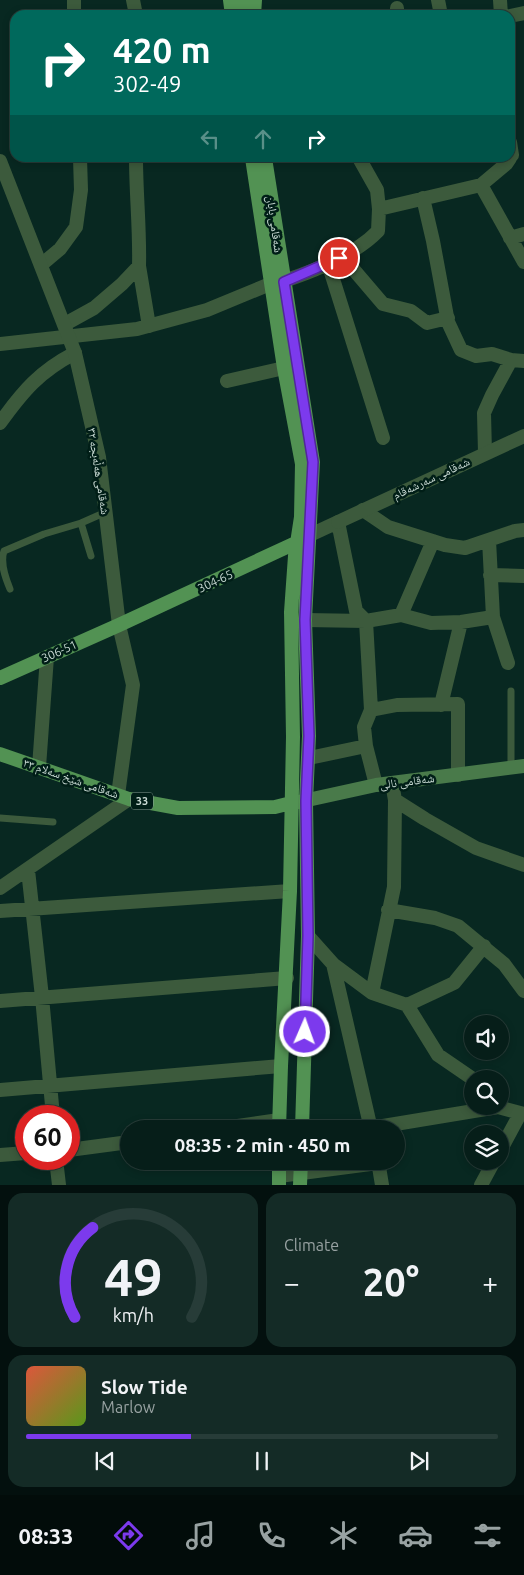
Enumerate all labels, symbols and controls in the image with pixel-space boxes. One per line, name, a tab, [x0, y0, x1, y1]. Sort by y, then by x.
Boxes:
icon: right	[30, 30, 95, 95]
text: 420 m	[113, 30, 211, 70]
text: 302-49	[113, 71, 181, 96]
icon: left	[196, 125, 224, 153]
icon: ahead	[249, 125, 277, 153]
icon: right	[302, 125, 330, 153]
street label: شەقامی بابان	[263, 195, 285, 254]
pin	[318, 237, 360, 279]
icon: arrive	[325, 244, 353, 272]
street label: شەقامی هەڵەبجە ٣٢	[84, 427, 113, 516]
street label: شەقامی سەرشەقام	[391, 455, 472, 503]
street label: 304-65	[195, 567, 235, 595]
street label: 306-51	[39, 637, 79, 665]
street label: شەقامی شێخ سەلام ٣٣	[21, 756, 120, 802]
street label: شەقامی نالی	[379, 771, 435, 792]
road number: 33	[131, 792, 153, 809]
position arrow	[278, 1005, 330, 1057]
map controls	[464, 1015, 509, 1170]
button: sound	[464, 1015, 509, 1060]
button: search	[464, 1070, 509, 1115]
speed limit sign: 60	[15, 1105, 80, 1170]
button: layers	[464, 1125, 509, 1170]
text: 08:35 · 2 min · 450 m	[175, 1134, 350, 1156]
text: Climate	[284, 1236, 339, 1254]
text: 49	[104, 1248, 162, 1306]
text: 20°	[363, 1261, 419, 1303]
text: −	[284, 1267, 300, 1298]
text: +	[482, 1267, 498, 1298]
text: km/h	[112, 1305, 154, 1325]
text: Slow Tide	[101, 1376, 188, 1398]
text: Marlow	[101, 1398, 155, 1416]
icon: previous	[91, 1447, 119, 1475]
icon: pause	[248, 1447, 276, 1475]
icon: next	[405, 1447, 433, 1475]
icon: directions	[111, 1518, 146, 1553]
icon: music	[183, 1518, 218, 1553]
icon: phone	[254, 1518, 289, 1553]
icon: climate	[326, 1518, 361, 1553]
icon: car	[398, 1518, 433, 1553]
icon: filters	[470, 1518, 505, 1553]
text: 08:33	[18, 1523, 74, 1548]

